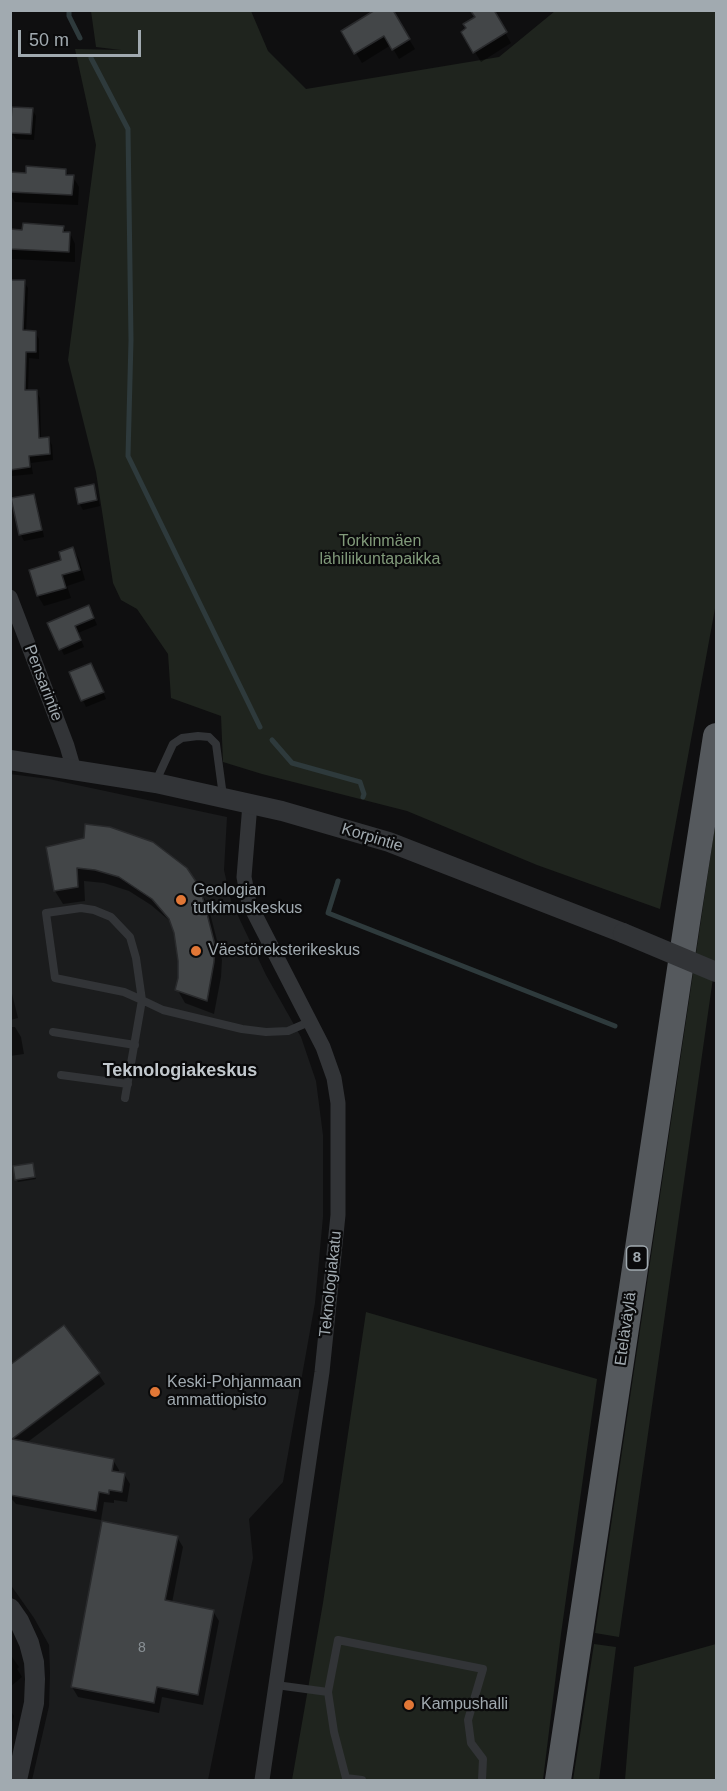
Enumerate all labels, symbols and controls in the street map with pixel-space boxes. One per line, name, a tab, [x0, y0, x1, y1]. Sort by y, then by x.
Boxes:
scale bar	[21, 18, 144, 56]
text: 50 m	[29, 30, 69, 50]
park label: Torkinmäen lähiliikuntapaikka	[320, 532, 440, 570]
street label: Pensarintie	[20, 642, 66, 724]
street label: Korpintie	[339, 820, 405, 856]
place label: Geologian tutkimuskeskus	[193, 881, 302, 919]
marker: Geologian tutkimuskeskus	[174, 893, 188, 907]
place label: Väestöreksterikeskus	[208, 941, 360, 961]
marker: Väestöreksterikeskus	[189, 944, 203, 958]
district label: Teknologiakeskus	[103, 1060, 257, 1082]
street label: Teknologiakatu	[316, 1230, 346, 1338]
road number: 8	[626, 1246, 648, 1270]
street label: Eteläväylä	[611, 1291, 641, 1367]
place label: Keski-Pohjanmaan ammattiopisto	[167, 1373, 301, 1411]
marker: Keski-Pohjanmaan ammattiopisto	[148, 1385, 162, 1399]
house number: 8	[138, 1640, 146, 1656]
place label: Kampushalli	[421, 1695, 508, 1715]
marker: Kampushalli	[402, 1698, 416, 1712]

